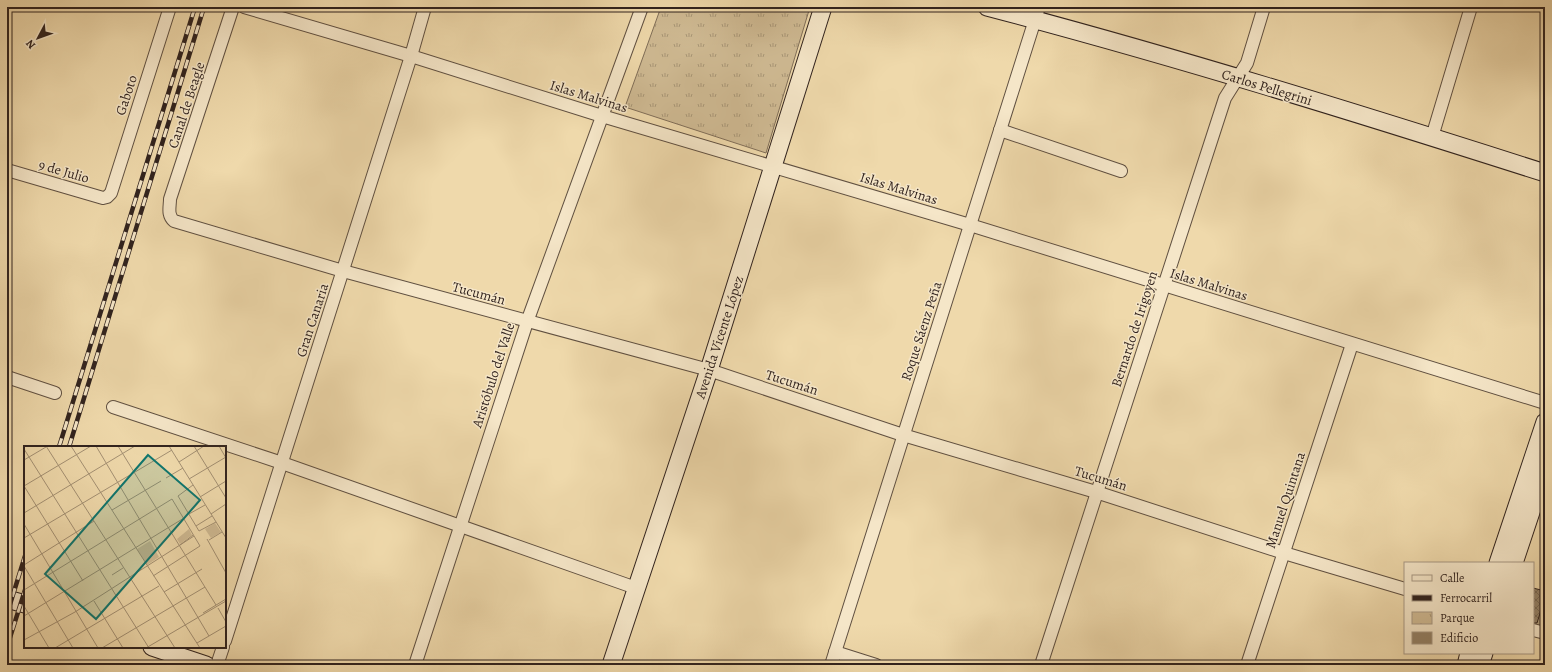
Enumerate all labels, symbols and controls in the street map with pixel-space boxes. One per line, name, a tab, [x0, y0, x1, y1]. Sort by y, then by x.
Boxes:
north arrow	[18, 18, 58, 58]
text: N	[23, 36, 39, 52]
street label: Canal de Beagle	[164, 59, 209, 151]
street label: Carlos Pellegrini	[1219, 65, 1314, 110]
street label: Gaboto	[111, 73, 142, 118]
street label: Islas Malvinas	[548, 76, 630, 117]
street label: 9 de Julio	[36, 155, 91, 188]
street label: Islas Malvinas	[858, 168, 940, 209]
street label: Islas Malvinas	[1168, 264, 1250, 305]
street label: Bernardo de Irigoyen	[1107, 268, 1162, 390]
street label: Avenida Vicente López	[690, 273, 748, 402]
street label: Tucumán	[450, 277, 508, 310]
street label: Roque Sáenz Peña	[896, 279, 947, 383]
street label: Gran Canaria	[292, 280, 333, 360]
street label: Aristóbulo del Valle	[467, 320, 519, 431]
street label: Tucumán	[763, 365, 821, 400]
inset map	[24, 446, 226, 648]
street label: Manuel Quintana	[1261, 449, 1310, 551]
street label: Tucumán	[1072, 461, 1130, 496]
legend	[1404, 562, 1534, 654]
text: Calle	[1440, 570, 1464, 586]
text: Ferrocarril	[1440, 590, 1492, 606]
text: Parque	[1440, 610, 1475, 626]
text: Edificio	[1440, 630, 1478, 646]

